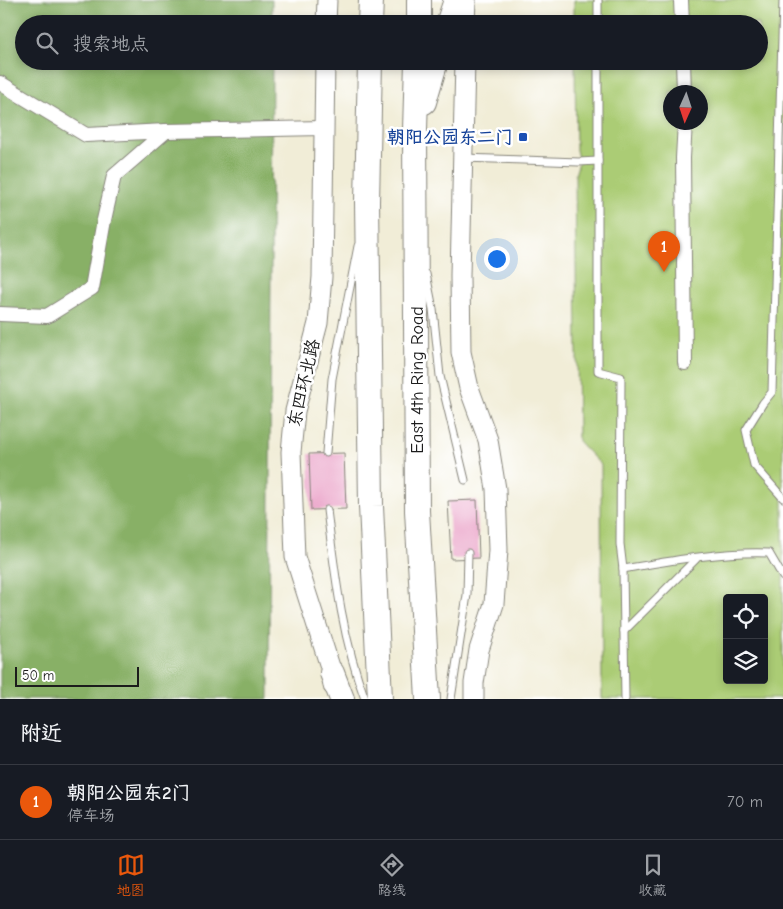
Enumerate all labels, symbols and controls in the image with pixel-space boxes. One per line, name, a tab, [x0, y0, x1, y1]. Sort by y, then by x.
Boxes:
search box	[15, 15, 768, 70]
icon: search	[33, 29, 61, 57]
text: 搜索地点	[73, 33, 149, 55]
north arrow	[663, 85, 708, 130]
place label: 朝阳公园东二门	[387, 127, 513, 148]
marker: 朝阳公园东二门	[517, 131, 529, 143]
pin: 1	[648, 231, 680, 272]
your location	[484, 246, 510, 272]
street label: East 4th Ring Road	[407, 306, 428, 454]
street label: 东四环北路	[284, 337, 324, 429]
map controls	[723, 594, 768, 684]
button: locate	[723, 594, 768, 639]
button: layers	[723, 639, 768, 684]
scale bar	[15, 664, 139, 687]
text: 50 m	[22, 667, 54, 684]
text: 附近	[20, 721, 62, 745]
text: 朝阳公园东2门	[67, 782, 190, 804]
text: 1	[33, 793, 39, 811]
text: 70 m	[727, 793, 763, 811]
text: 停车场	[67, 807, 115, 825]
tab: 地图	[117, 851, 145, 899]
tab: 路线	[378, 851, 406, 899]
tab: 收藏	[639, 851, 667, 899]

